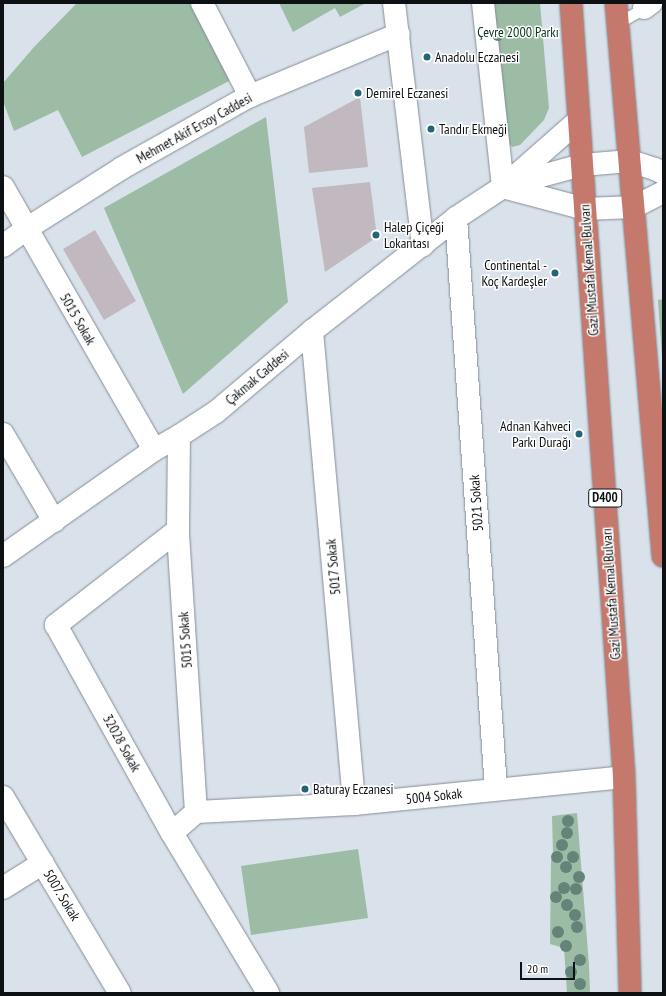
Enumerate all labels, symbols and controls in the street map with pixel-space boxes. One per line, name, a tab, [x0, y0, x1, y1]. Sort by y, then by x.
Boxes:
park label: Çevre 2000 Parkı	[477, 24, 559, 40]
place label: Anadolu Eczanesi	[435, 49, 519, 65]
marker: Anadolu Eczanesi	[422, 52, 432, 62]
place label: Demirel Eczanesi	[366, 85, 448, 101]
marker: Demirel Eczanesi	[353, 88, 363, 98]
street label: Mehmet Akif Ersoy Caddesi	[133, 89, 255, 167]
place label: Tandır Ekmeği	[439, 121, 507, 137]
marker: Tandır Ekmeği	[426, 124, 436, 134]
street label: Gazi Mustafa Kemal Bulvarı	[576, 204, 602, 336]
place label: Halep Çiçeği Lokantası	[384, 219, 444, 252]
marker: Halep Çiçeği Lokantası	[371, 230, 381, 240]
place label: Continental - Koç Kardeşler	[481, 257, 547, 290]
marker: Continental - Koç Kardeşler	[550, 268, 560, 278]
street label: 5015 Sokak	[57, 290, 99, 348]
street label: Çakmak Caddesi	[222, 346, 292, 408]
place label: Adnan Kahveci Parkı Durağı	[500, 418, 571, 450]
marker: Adnan Kahveci Parkı Durağı	[574, 429, 584, 439]
street label: 5021 Sokak	[466, 474, 486, 532]
road number: D400	[588, 487, 622, 509]
street label: Gazi Mustafa Kemal Bulvarı	[598, 528, 624, 660]
street label: 5017 Sokak	[322, 538, 344, 596]
street label: 5015 Sokak	[175, 611, 195, 669]
street label: 32028 Sokak	[99, 711, 145, 775]
place label: Baturay Eczanesi	[313, 781, 394, 797]
marker: Baturay Eczanesi	[300, 784, 310, 794]
street label: 5004 Sokak	[405, 785, 463, 807]
street label: 5007. Sokak	[40, 866, 84, 924]
scale bar	[522, 954, 577, 980]
text: 20 m	[527, 961, 548, 976]

